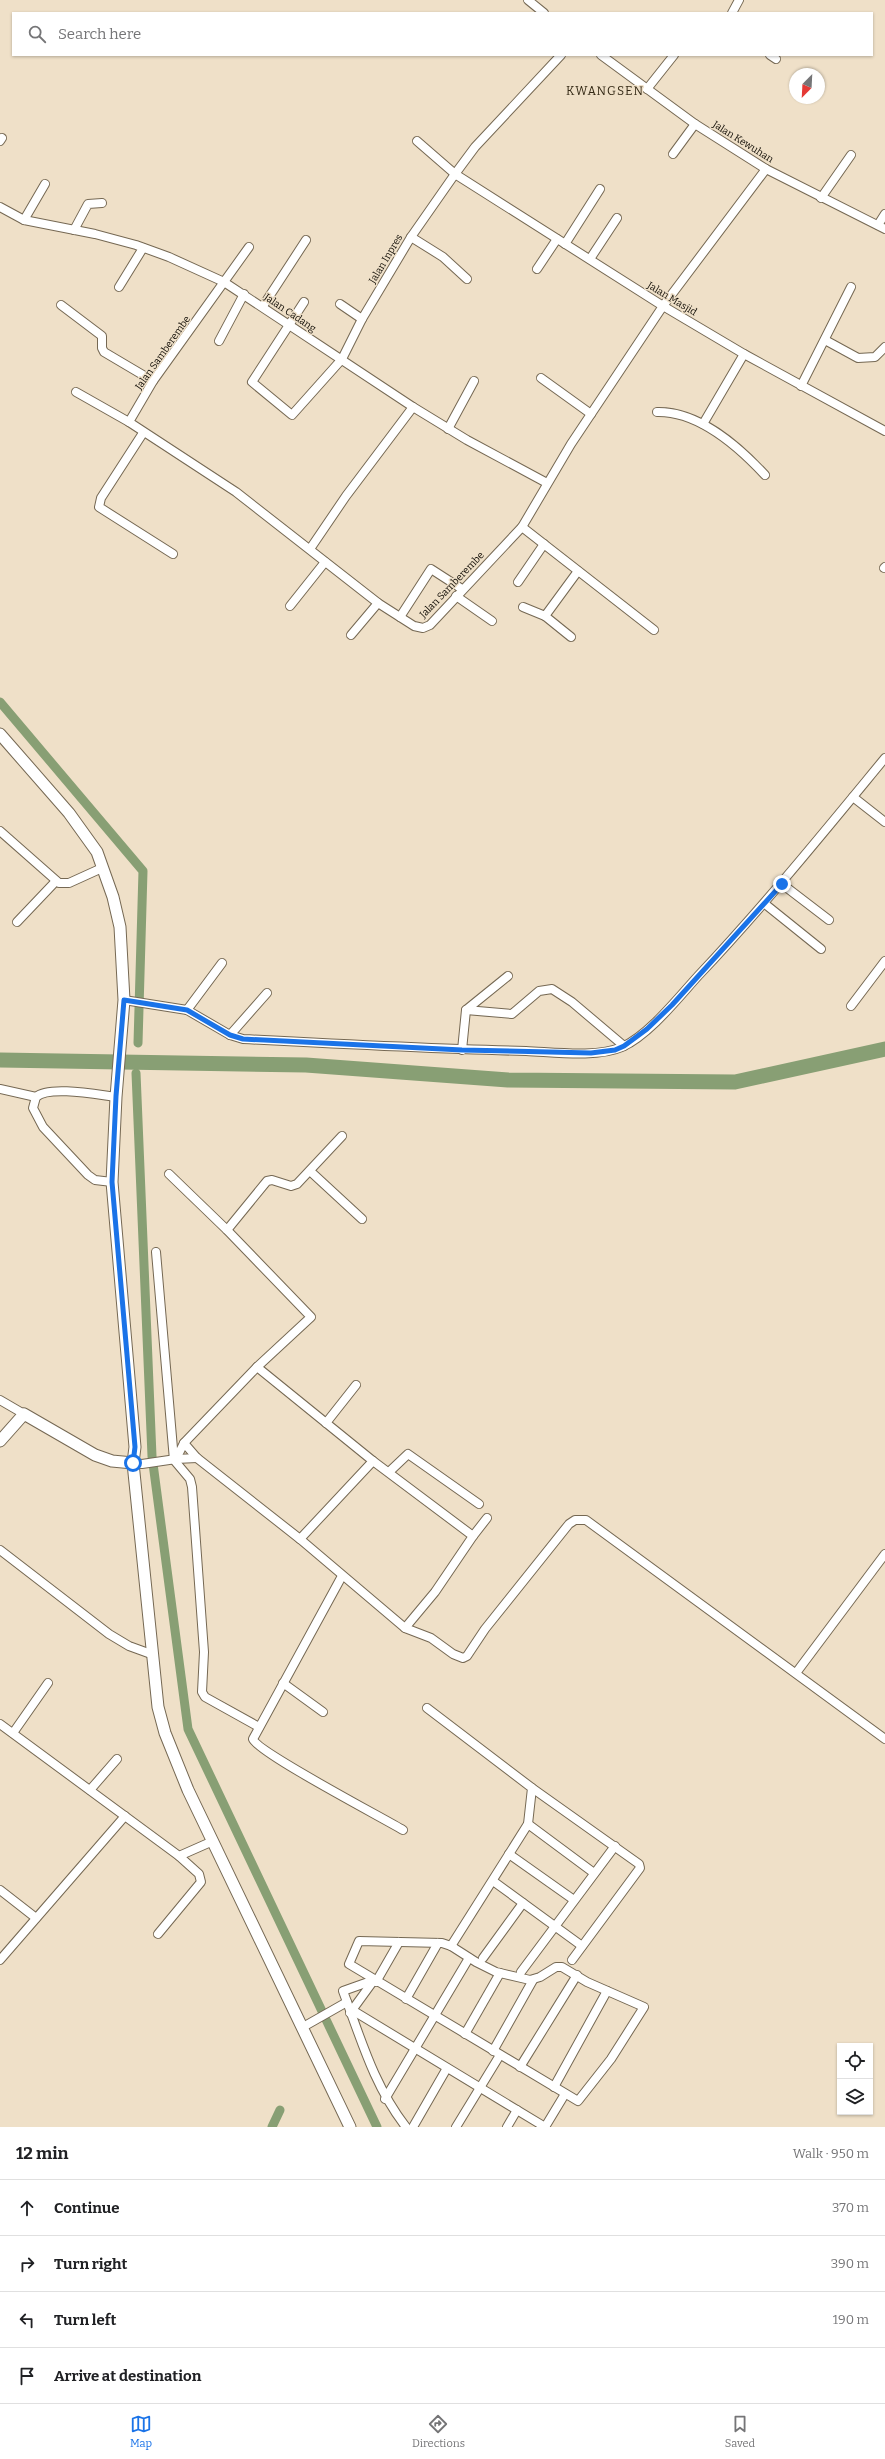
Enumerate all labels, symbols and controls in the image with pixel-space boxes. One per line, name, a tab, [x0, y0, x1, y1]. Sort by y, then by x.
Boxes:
search box	[12, 12, 873, 56]
icon: search	[26, 23, 48, 45]
text: Search here	[58, 25, 141, 43]
north arrow	[789, 68, 825, 104]
district label: KWANGSEN	[566, 84, 644, 98]
street label: Jalan Kewuhan	[710, 118, 776, 166]
street label: Jalan Inpres	[366, 232, 406, 287]
street label: Jalan Masjid	[644, 279, 699, 319]
street label: Jalan Cadang	[261, 291, 319, 335]
street label: Jalan Samberembe	[132, 314, 193, 393]
street label: Jalan Samberembe	[417, 549, 487, 621]
route end	[773, 875, 791, 893]
route start	[124, 1454, 142, 1472]
map controls	[837, 2043, 873, 2115]
button: locate	[837, 2043, 873, 2079]
button: layers	[837, 2079, 873, 2115]
text: 12 min	[16, 2143, 69, 2164]
text: Walk · 950 m	[793, 2146, 869, 2161]
icon: ahead	[16, 2197, 38, 2219]
text: Continue	[54, 2199, 120, 2217]
text: 370 m	[832, 2200, 869, 2215]
icon: right	[16, 2253, 38, 2275]
text: Turn right	[54, 2255, 127, 2273]
text: 390 m	[831, 2256, 869, 2271]
icon: left	[16, 2309, 38, 2331]
text: Turn left	[54, 2311, 116, 2329]
text: 190 m	[833, 2312, 869, 2327]
icon: arrive	[16, 2365, 38, 2387]
text: Arrive at destination	[54, 2367, 201, 2385]
tab: Map	[130, 2413, 152, 2450]
tab: Directions	[412, 2413, 465, 2450]
tab: Saved	[725, 2413, 755, 2450]

